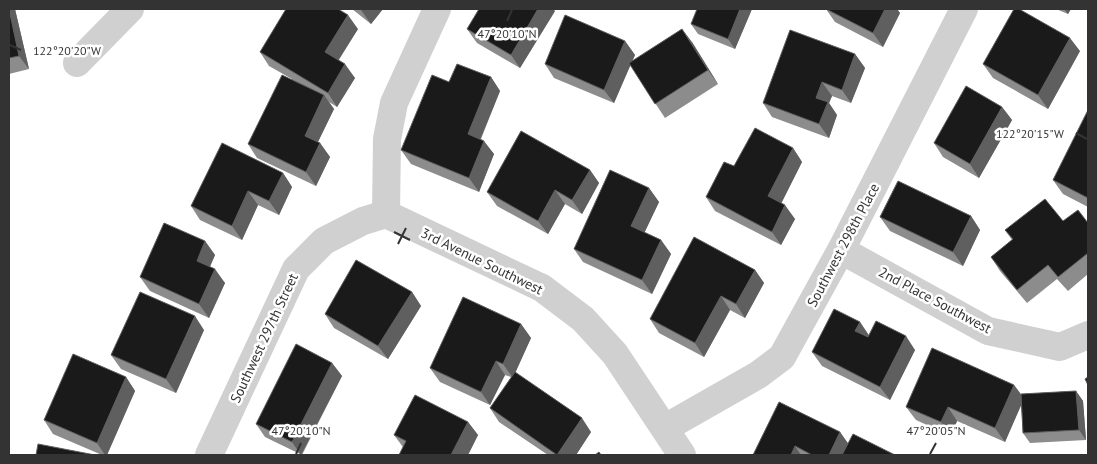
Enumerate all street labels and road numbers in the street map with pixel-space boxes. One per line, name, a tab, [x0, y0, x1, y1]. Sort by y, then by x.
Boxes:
street label: Southwest 298th Place	[803, 180, 883, 310]
street label: 3rd Avenue Southwest	[418, 224, 546, 298]
street label: 2nd Place Southwest	[876, 263, 995, 337]
street label: Southwest 297th Street	[226, 270, 302, 406]

